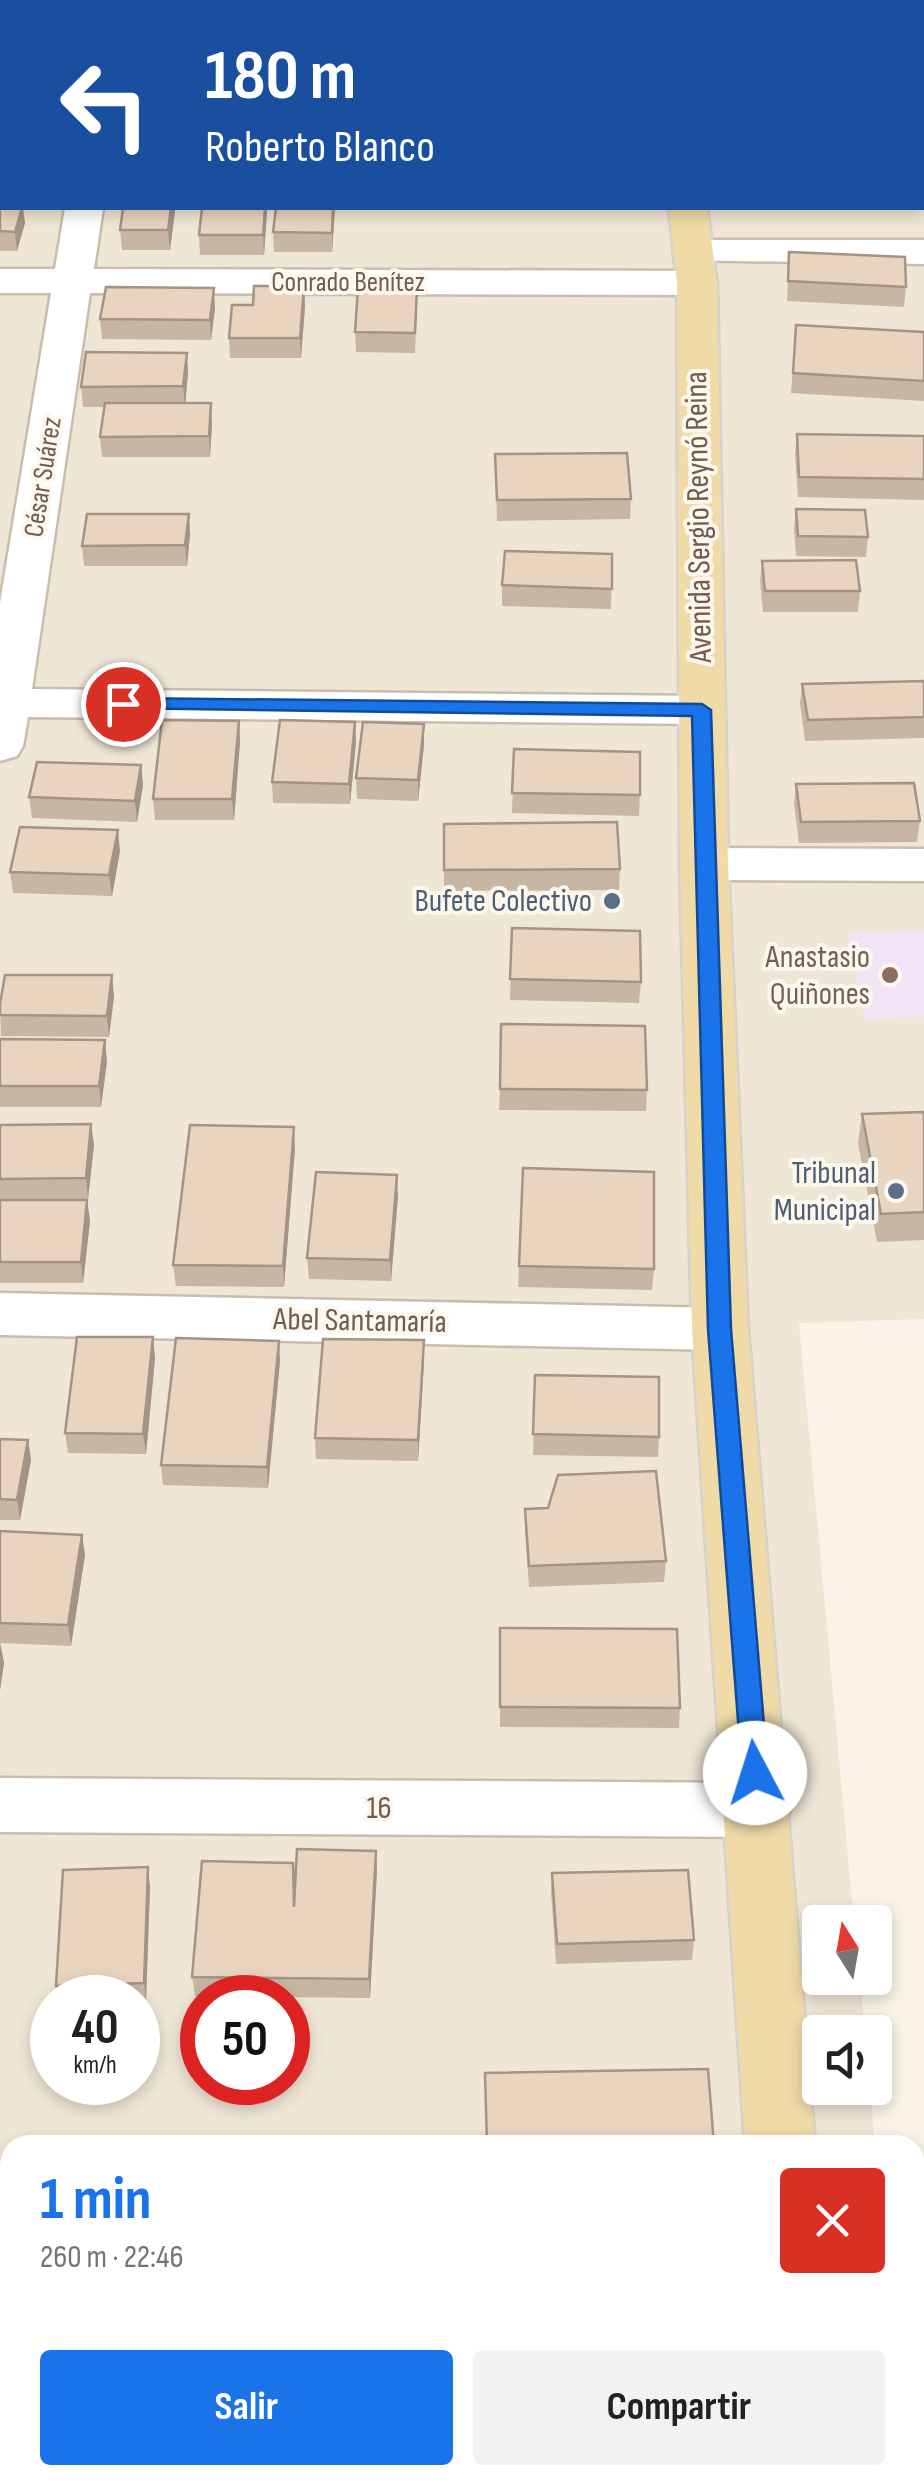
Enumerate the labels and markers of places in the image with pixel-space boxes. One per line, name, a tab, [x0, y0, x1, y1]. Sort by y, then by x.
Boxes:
pin	[81, 662, 166, 747]
place label: Bufete Colectivo	[415, 882, 592, 921]
marker: Bufete Colectivo	[601, 890, 623, 912]
place label: Anastasio Quiñones	[765, 938, 870, 1014]
marker: Anastasio Quiñones	[879, 964, 901, 986]
place label: Tribunal Municipal	[774, 1154, 876, 1230]
marker: Tribunal Municipal	[885, 1180, 907, 1202]

